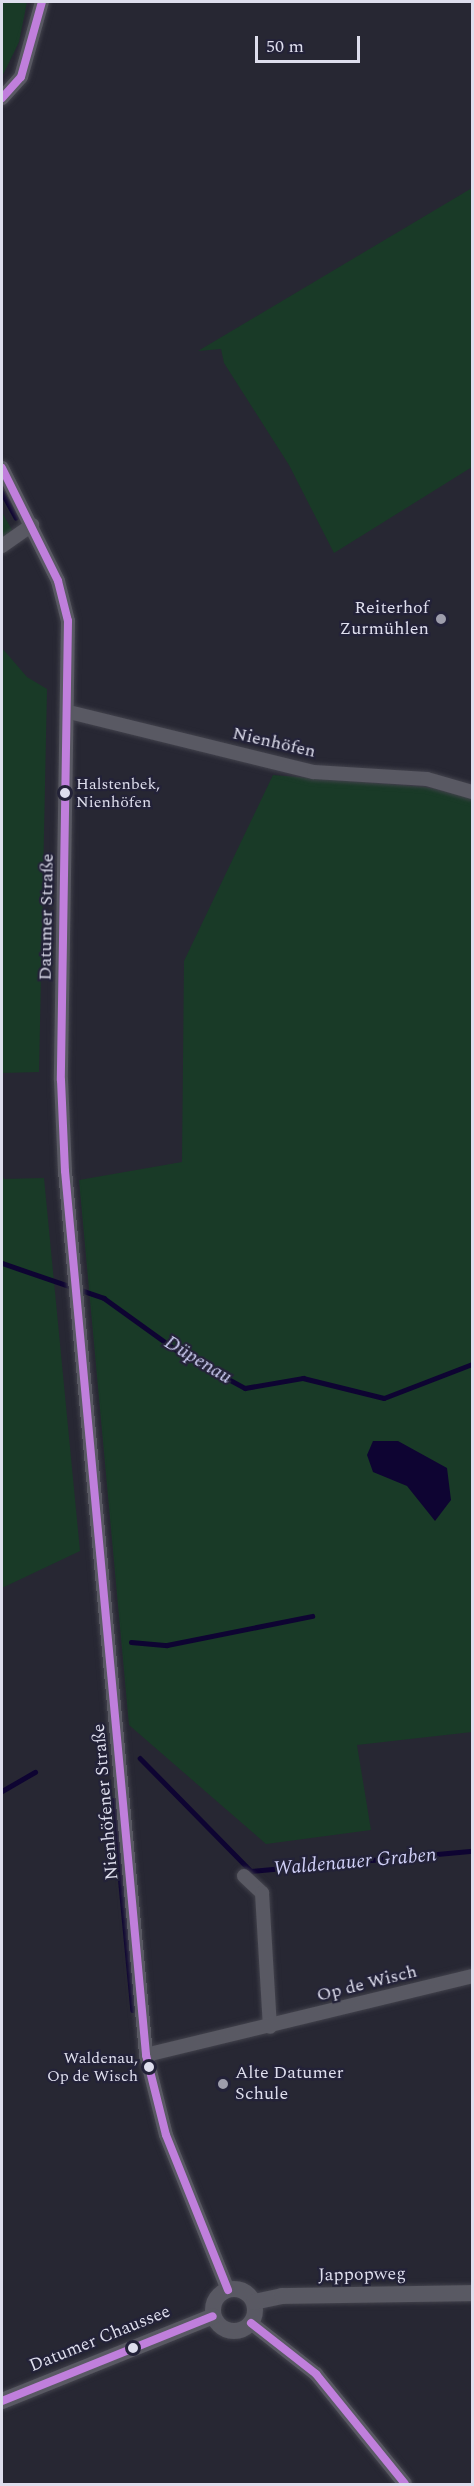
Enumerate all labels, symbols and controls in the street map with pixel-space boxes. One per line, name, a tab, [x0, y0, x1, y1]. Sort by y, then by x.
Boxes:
scale bar	[258, 24, 363, 62]
text: 50 m	[266, 33, 304, 60]
place label: Reiterhof Zurmühlen	[340, 598, 429, 640]
marker: Reiterhof Zurmühlen	[434, 612, 448, 626]
street label: Nienhöfen	[230, 723, 318, 763]
place label: Halstenbek, Nienhöfen	[76, 774, 160, 812]
marker: Halstenbek, Nienhöfen	[59, 787, 71, 799]
street label: Datumer Straße	[35, 853, 59, 981]
water label: Düpenau	[160, 1330, 236, 1390]
street label: Nienhöfener Straße	[88, 1723, 124, 1881]
water label: Waldenauer Graben	[272, 1843, 438, 1881]
street label: Op de Wisch	[315, 1961, 419, 2007]
place label: Waldenau, Op de Wisch	[47, 2048, 138, 2086]
marker: Waldenau, Op de Wisch	[143, 2061, 155, 2073]
place label: Alte Datumer Schule	[235, 2063, 344, 2106]
marker: Alte Datumer Schule	[216, 2077, 230, 2091]
street label: Jappopweg	[318, 2263, 406, 2287]
street label: Datumer Chaussee	[26, 2301, 174, 2377]
unlabelled marker	[127, 2342, 139, 2354]

